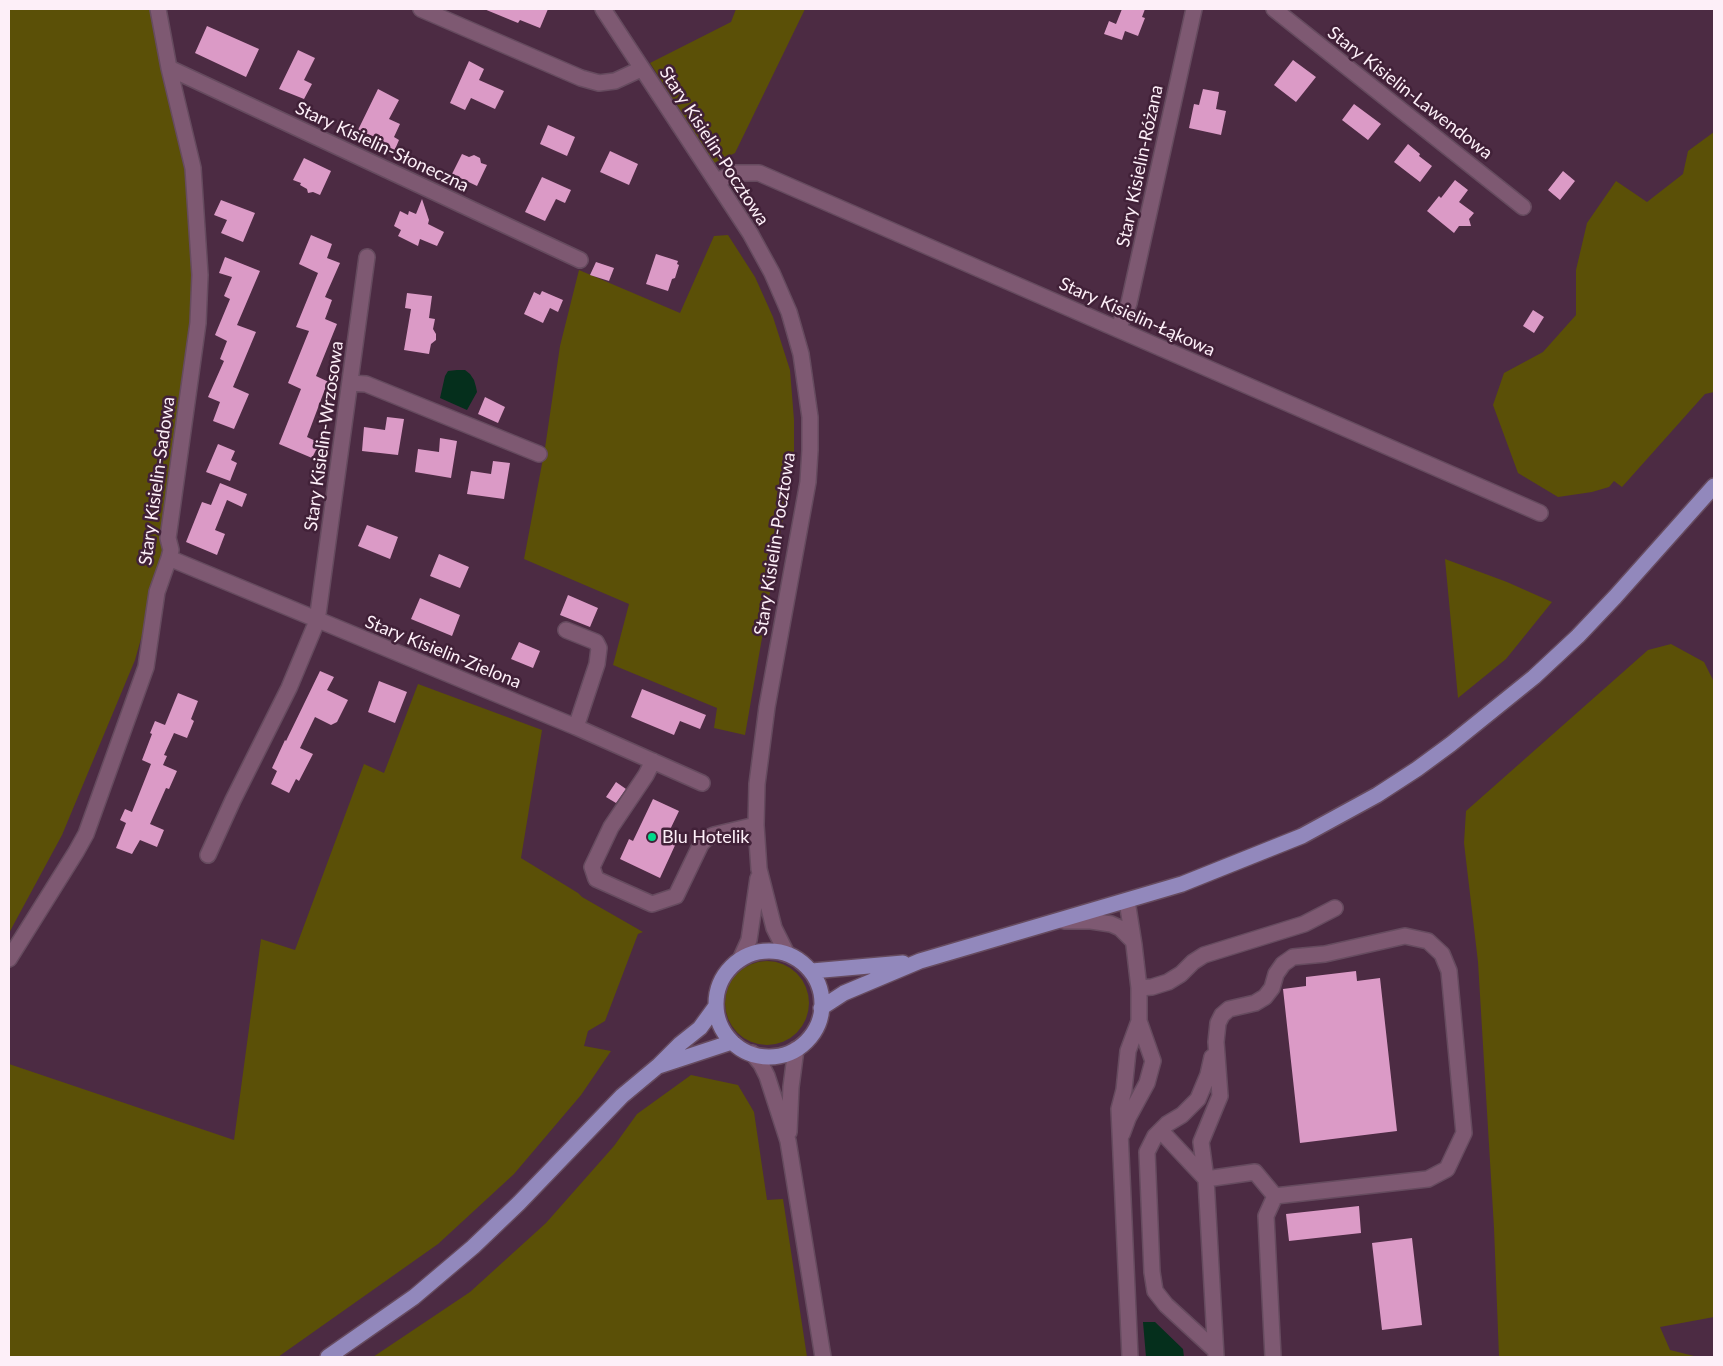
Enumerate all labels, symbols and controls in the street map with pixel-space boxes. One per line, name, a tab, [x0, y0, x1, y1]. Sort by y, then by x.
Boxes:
street label: Stary Kisielin-Lawendowa	[1323, 22, 1497, 164]
street label: Stary Kisielin-Pocztowa	[655, 63, 773, 229]
street label: Stary Kisielin-Różana	[1112, 83, 1168, 249]
street label: Stary Kisielin-Słoneczna	[292, 97, 472, 197]
street label: Stary Kisielin-Łąkowa	[1056, 273, 1218, 361]
street label: Stary Kisielin-Wrzosowa	[300, 340, 348, 532]
street label: Stary Kisielin-Sadowa	[134, 395, 180, 567]
street label: Stary Kisielin-Pocztowa	[750, 451, 800, 637]
street label: Stary Kisielin-Zielona	[362, 611, 524, 693]
place label: Blu Hotelik	[662, 826, 749, 848]
marker: Blu Hotelik	[646, 831, 658, 843]

